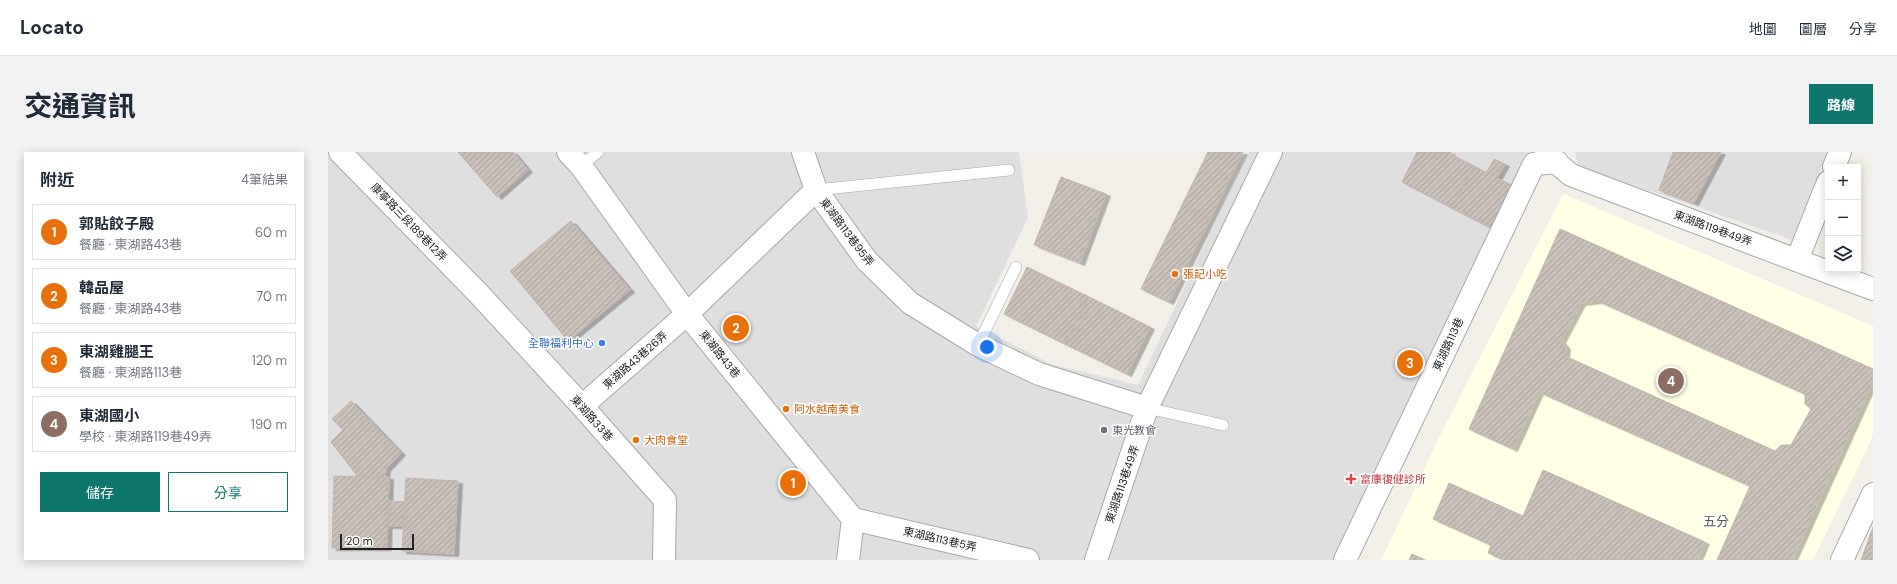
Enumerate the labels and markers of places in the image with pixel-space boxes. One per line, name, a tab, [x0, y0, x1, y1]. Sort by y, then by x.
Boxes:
place label: 張記小吃	[1183, 267, 1227, 281]
marker: 張記小吃	[1170, 269, 1180, 279]
pin: 2	[723, 313, 749, 343]
place label: 全聯福利中心	[528, 336, 594, 350]
marker: 全聯福利中心	[597, 338, 607, 348]
pin: 3	[1397, 348, 1423, 378]
pin: 4	[1658, 366, 1684, 396]
place label: 阿水越南美食	[794, 402, 860, 416]
marker: 阿水越南美食	[781, 404, 791, 414]
place label: 東光教會	[1112, 423, 1156, 437]
marker: 東光教會	[1099, 425, 1109, 435]
place label: 大肉食堂	[644, 433, 688, 447]
marker: 大肉食堂	[631, 435, 641, 445]
pin: 1	[780, 468, 806, 498]
place label: 富康復健診所	[1360, 472, 1426, 486]
marker: 富康復健診所	[1345, 473, 1357, 485]

